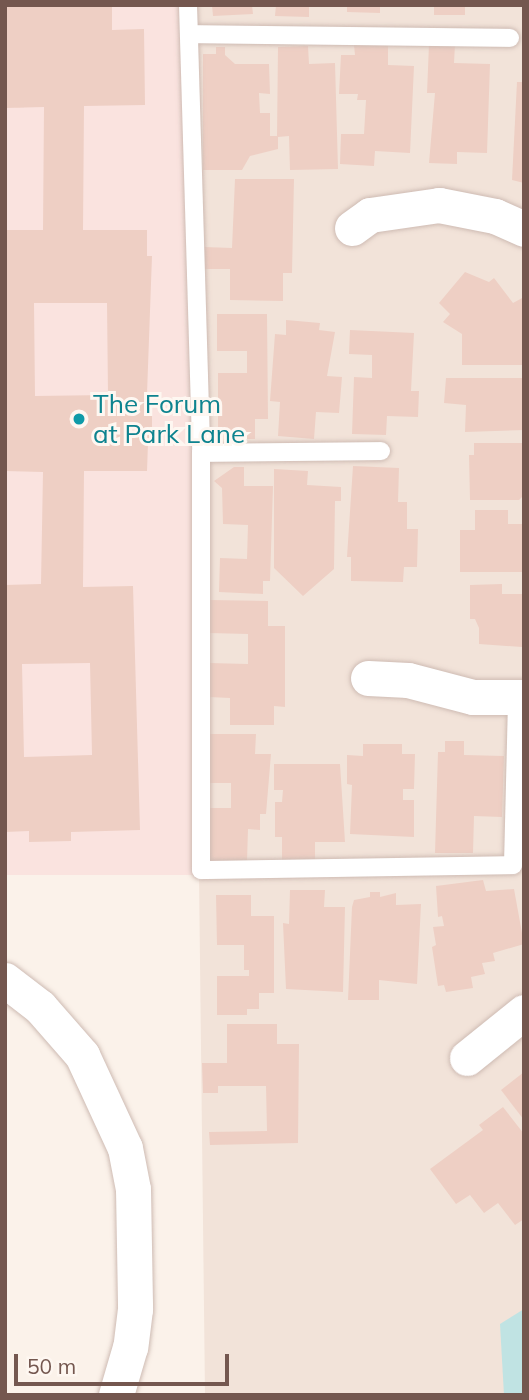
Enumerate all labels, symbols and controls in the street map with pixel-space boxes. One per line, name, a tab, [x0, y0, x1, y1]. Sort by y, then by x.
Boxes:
place label: The Forum at Park Lane	[93, 388, 245, 450]
marker: The Forum at Park Lane	[71, 411, 87, 427]
scale bar	[18, 1340, 233, 1384]
text: 50 m	[27, 1353, 76, 1379]

